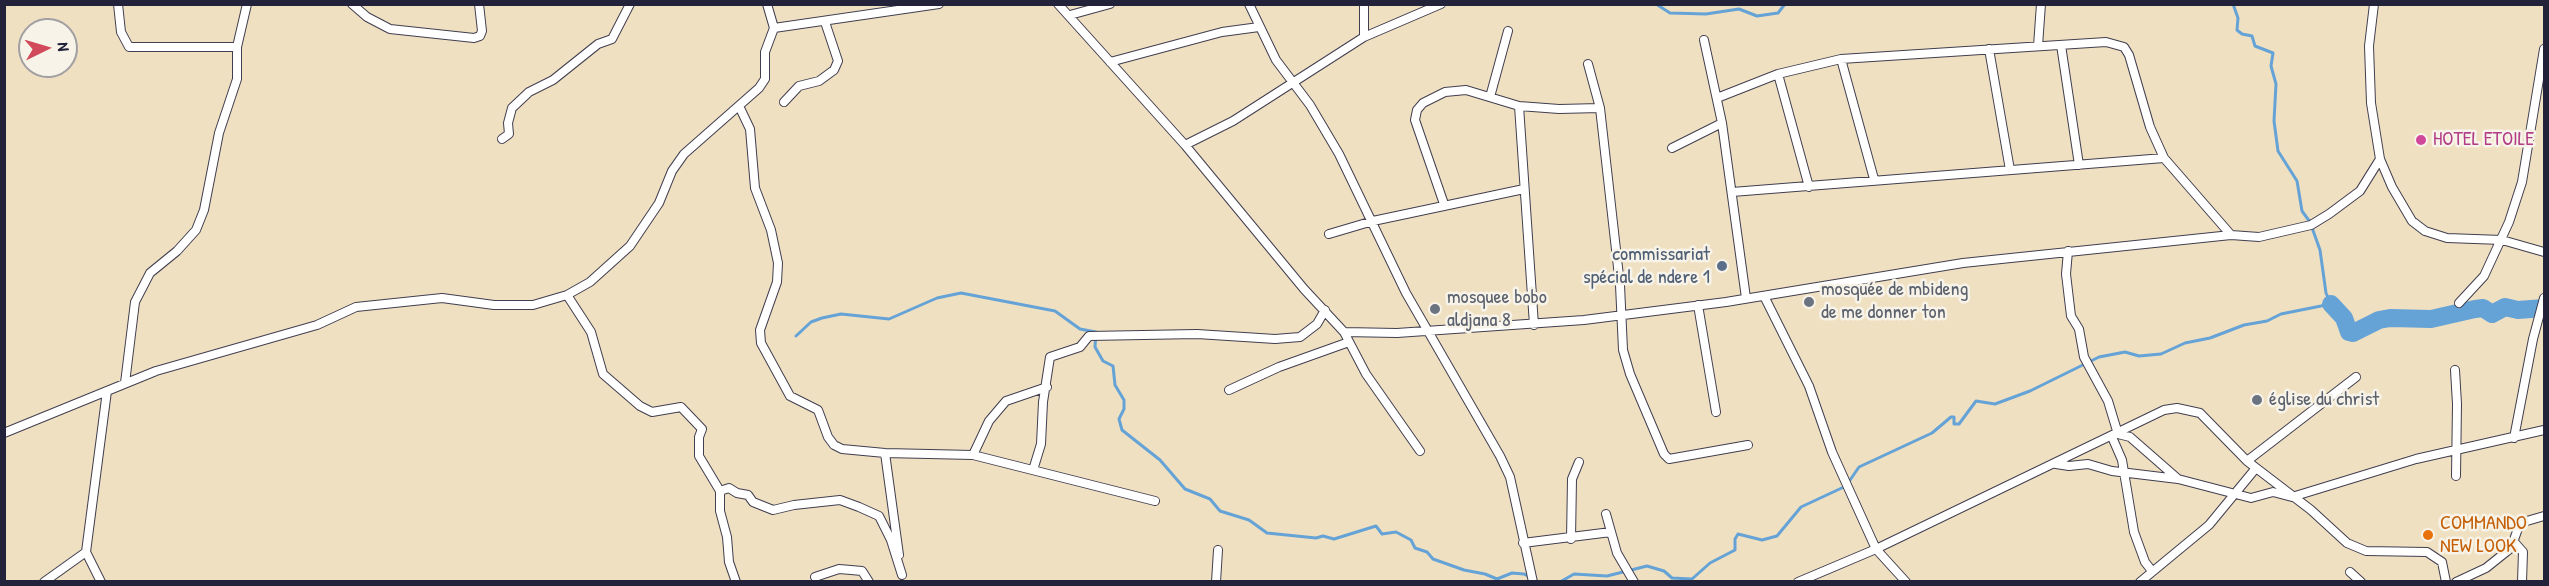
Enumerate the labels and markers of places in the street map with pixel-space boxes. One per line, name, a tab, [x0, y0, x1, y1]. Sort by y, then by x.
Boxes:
place label: HOTEL ETOILE	[2433, 128, 2534, 152]
marker: HOTEL ETOILE	[2414, 133, 2428, 147]
place label: commissariat spécial de ndere 1	[1583, 243, 1710, 290]
marker: commissariat spécial de ndere 1	[1715, 259, 1729, 273]
place label: mosquée de mbideng de me donner ton	[1821, 278, 1969, 325]
place label: mosquee bobo aldjana 8	[1447, 286, 1547, 333]
marker: mosquée de mbideng de me donner ton	[1802, 295, 1816, 309]
marker: mosquee bobo aldjana 8	[1428, 302, 1442, 316]
place label: église du christ	[2269, 388, 2379, 412]
marker: église du christ	[2250, 393, 2264, 407]
place label: COMMANDO NEW LOOK	[2440, 512, 2527, 559]
marker: COMMANDO NEW LOOK	[2421, 528, 2435, 542]

